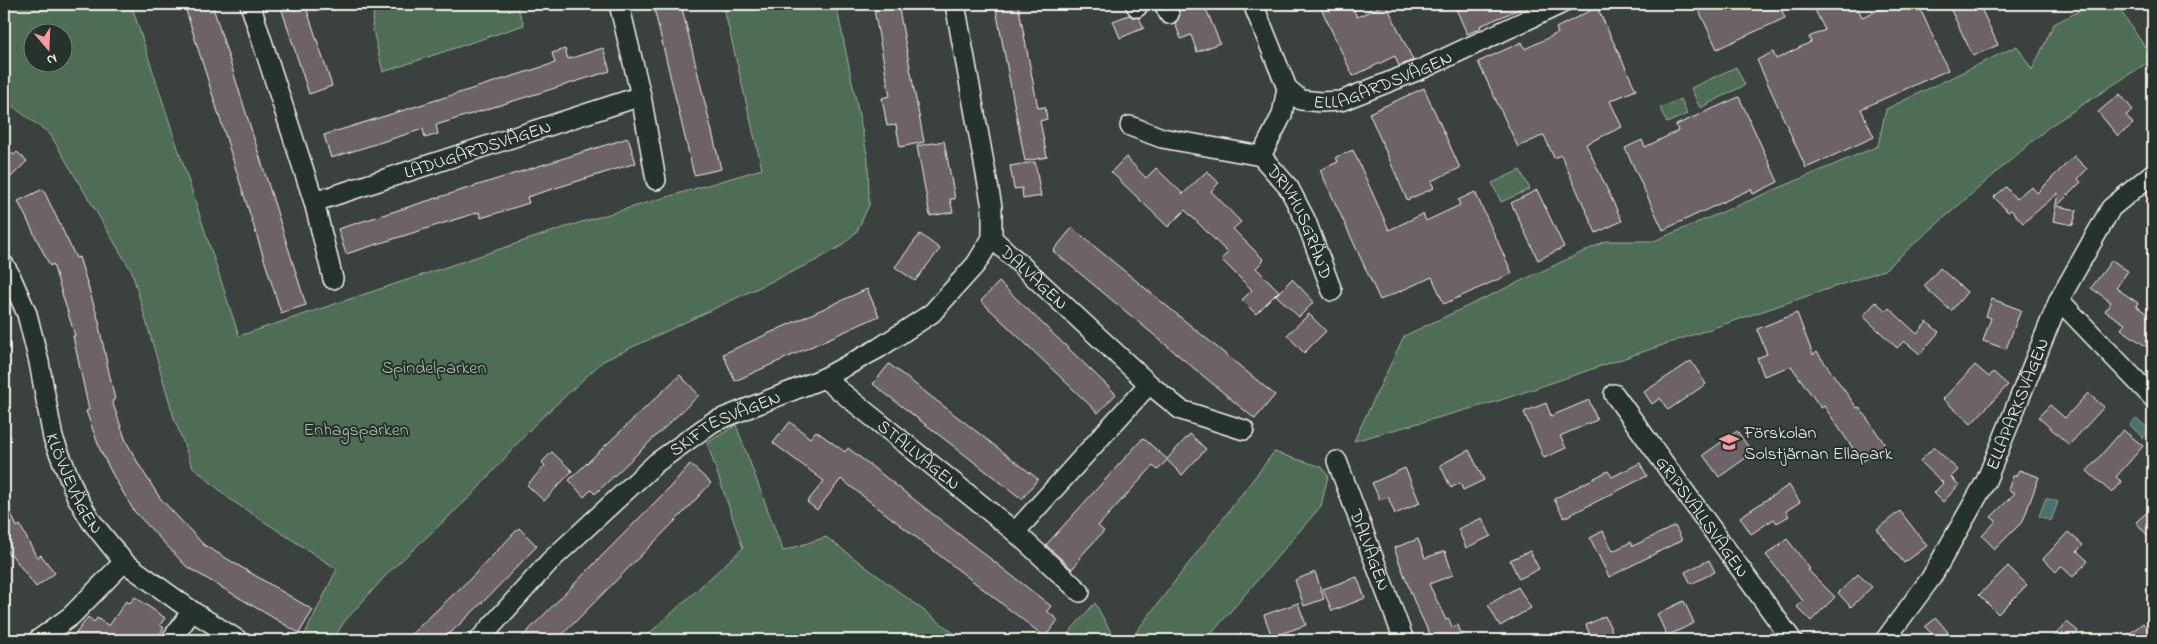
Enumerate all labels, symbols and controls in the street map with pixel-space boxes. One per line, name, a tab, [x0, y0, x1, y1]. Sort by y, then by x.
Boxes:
north arrow	[22, 22, 72, 72]
street label: ELLAGÅRDSVÄGEN	[1312, 45, 1457, 117]
text: N	[44, 47, 60, 70]
street label: LADUGÅRDSVÄGEN	[401, 115, 555, 187]
street label: DRIVHUSGRÄND	[1259, 159, 1337, 283]
street label: DALVÄGEN	[992, 240, 1073, 317]
street label: ELLAPARKSVÄGEN	[1981, 335, 2057, 474]
park label: Spindelparken	[382, 356, 486, 382]
street label: SKIFTESVÄGEN	[665, 385, 785, 464]
street label: STALLVÄGEN	[871, 415, 965, 498]
park label: Enhagsparken	[303, 418, 409, 445]
place label: Förskolan Solstjärnan Ellapark	[1743, 421, 1893, 468]
street label: KLÖVJEVÄGEN	[37, 431, 108, 541]
school or university icon: Förskolan Solstjärnan Ellapark	[1718, 431, 1740, 453]
street label: GRIPSVALLSVÄGEN	[1648, 451, 1754, 584]
street label: DALVÄGEN	[1341, 505, 1395, 595]

